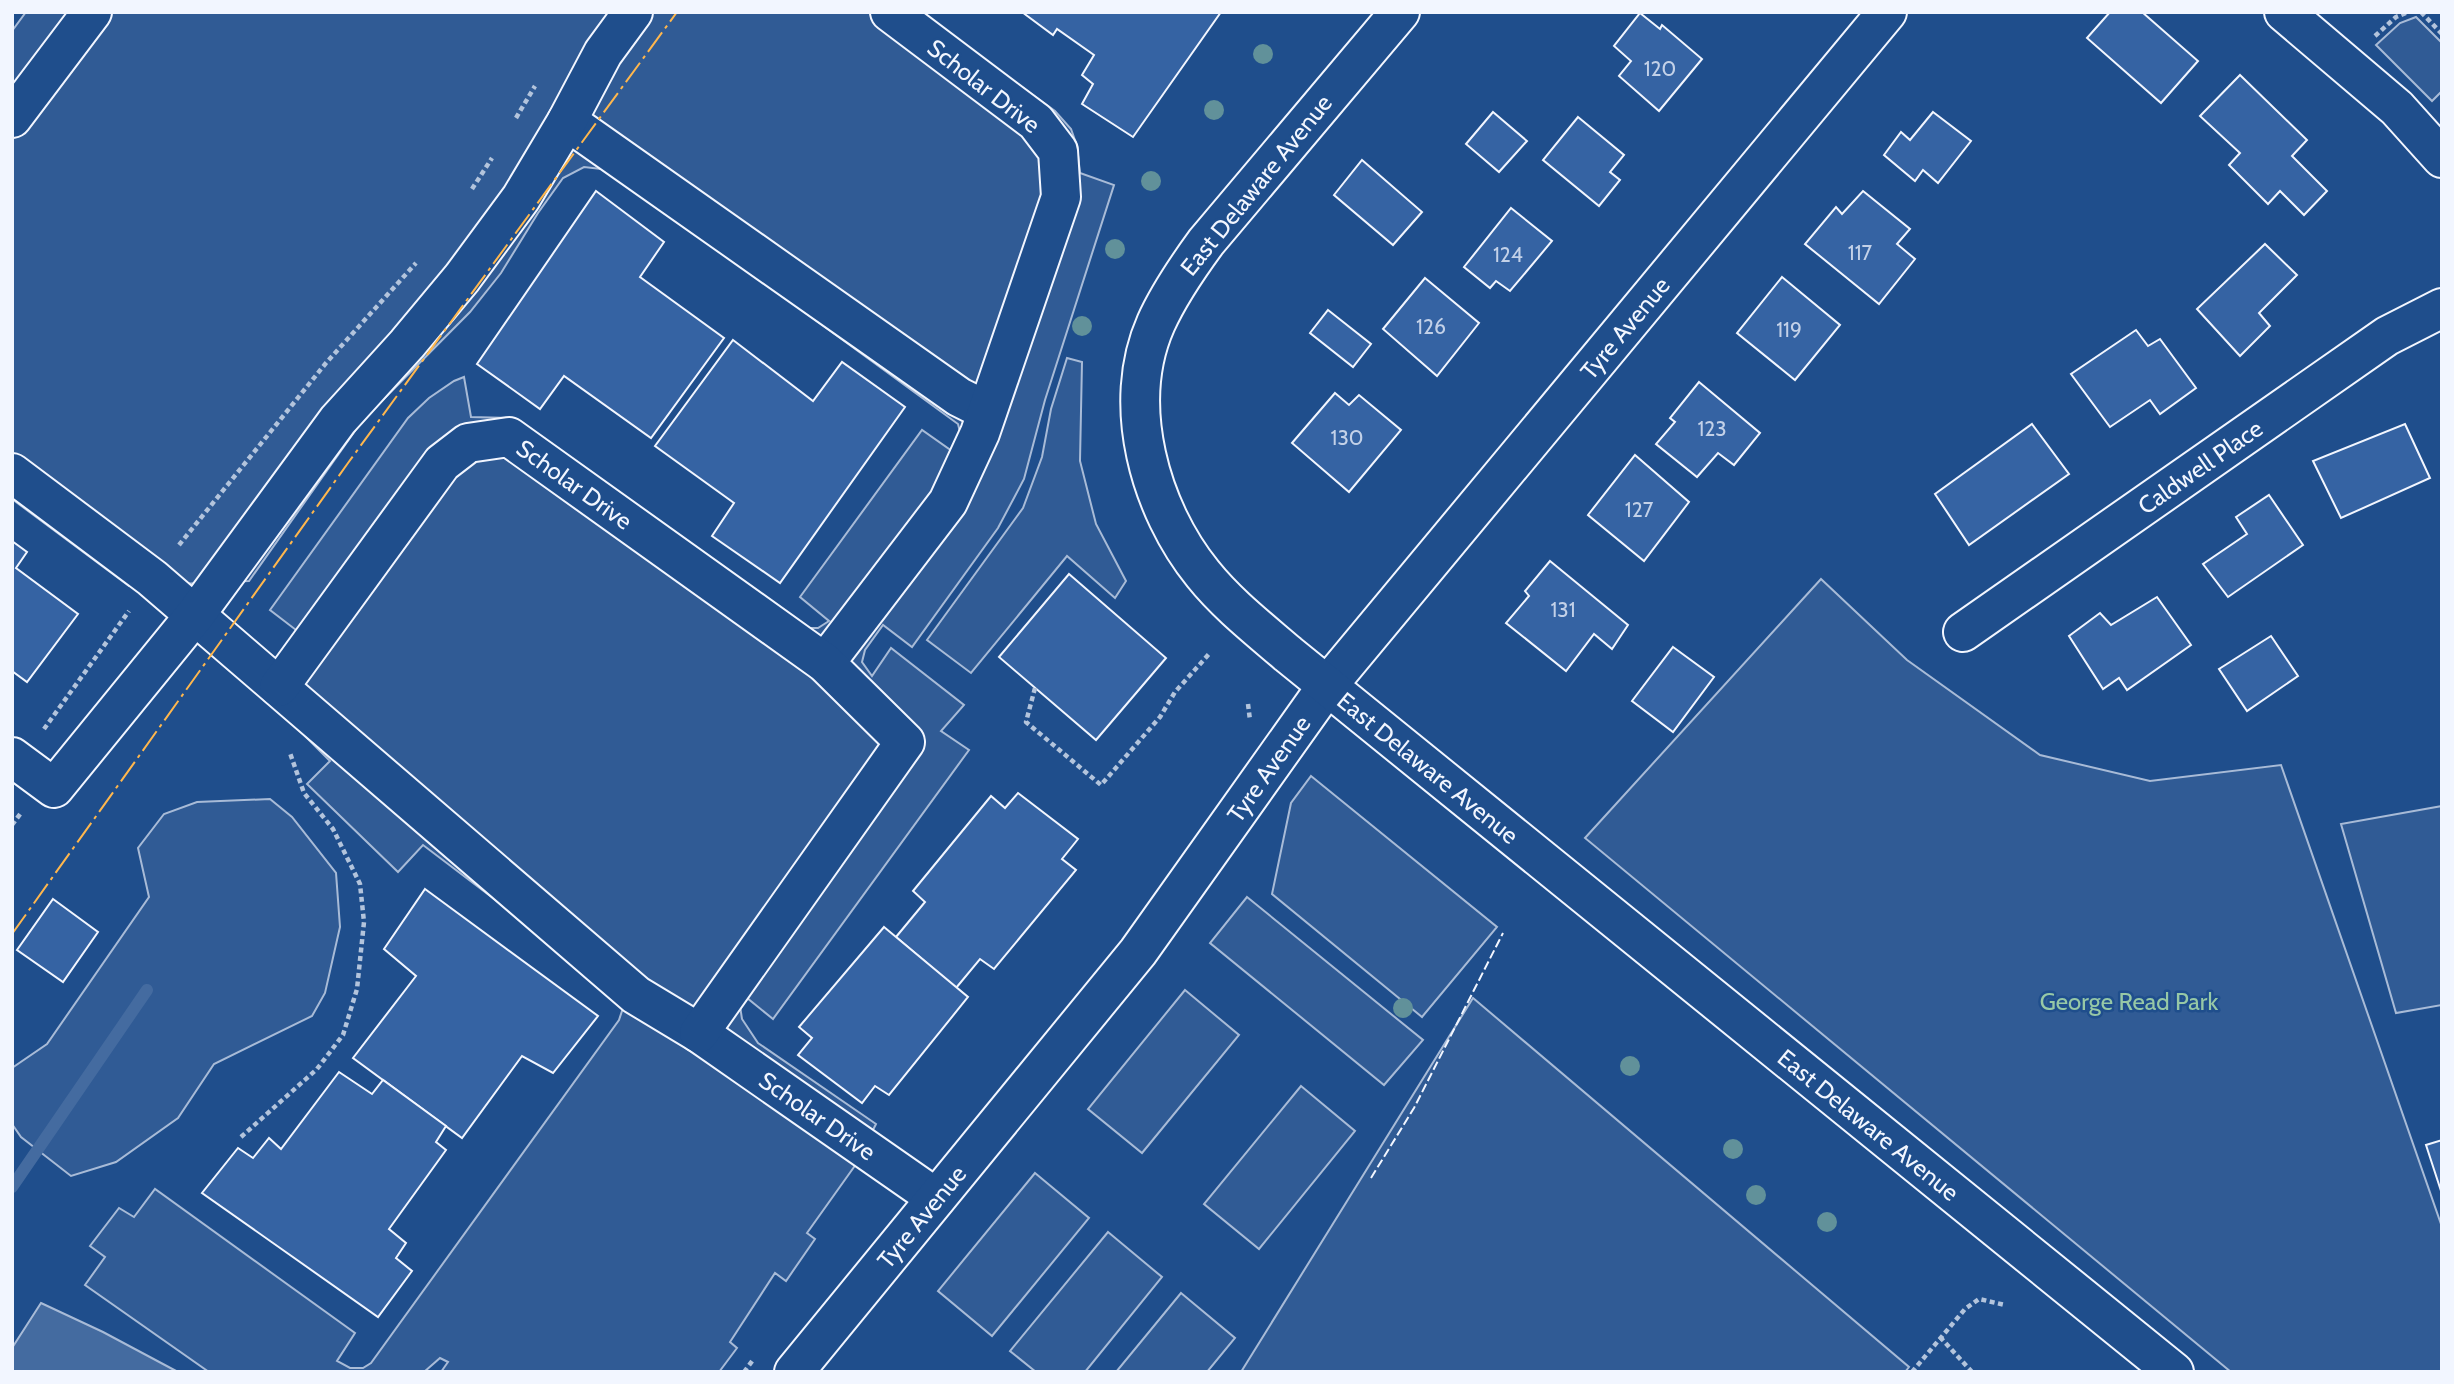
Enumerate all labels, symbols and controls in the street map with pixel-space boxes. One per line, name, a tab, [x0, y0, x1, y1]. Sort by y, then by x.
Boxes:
street label: Scholar Drive	[922, 33, 1046, 139]
house number: 120	[1644, 56, 1676, 81]
street label: East Delaware Avenue	[1174, 89, 1338, 281]
house number: 117	[1848, 240, 1873, 265]
house number: 124	[1493, 242, 1523, 267]
street label: Tyre Avenue	[1574, 271, 1675, 385]
house number: 126	[1416, 314, 1446, 339]
house number: 119	[1776, 317, 1802, 342]
street label: Caldwell Place	[2132, 413, 2268, 520]
house number: 123	[1697, 416, 1727, 441]
house number: 130	[1331, 425, 1363, 450]
street label: Scholar Drive	[511, 433, 638, 535]
house number: 127	[1625, 497, 1654, 522]
house number: 131	[1550, 597, 1576, 622]
street label: East Delaware Avenue	[1332, 686, 1525, 850]
street label: Tyre Avenue	[1221, 710, 1316, 827]
park label: George Read Park	[2040, 987, 2218, 1016]
street label: East Delaware Avenue	[1772, 1042, 1965, 1207]
street label: Scholar Drive	[754, 1065, 881, 1166]
street label: Tyre Avenue	[871, 1159, 972, 1274]

